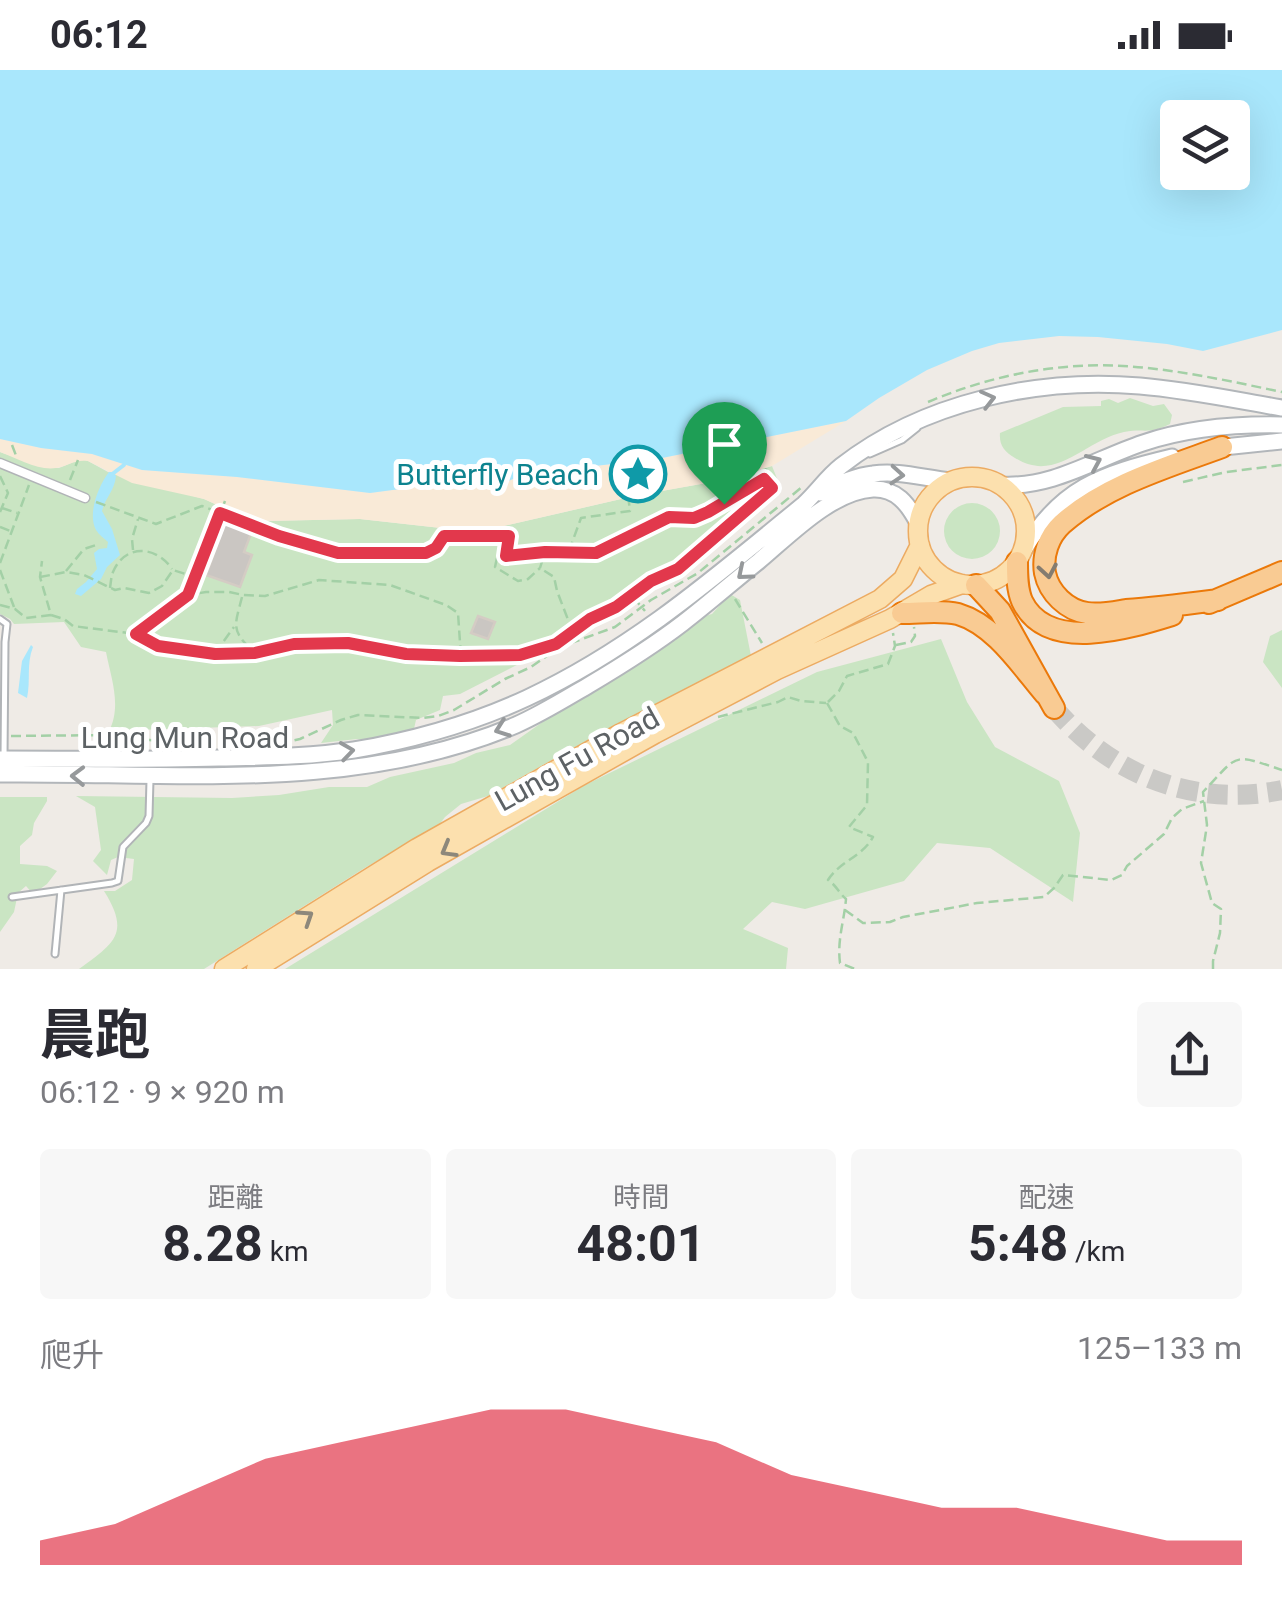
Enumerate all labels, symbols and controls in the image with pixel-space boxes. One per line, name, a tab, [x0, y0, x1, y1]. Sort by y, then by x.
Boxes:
text: 06:12	[50, 13, 148, 57]
map controls	[1160, 100, 1250, 190]
button: layers	[1160, 100, 1250, 190]
one-way arrow	[979, 389, 996, 410]
pin	[682, 402, 767, 505]
icon: arrive	[697, 417, 752, 472]
place icon: Butterfly Beach	[608, 444, 668, 504]
one-way arrow	[1084, 454, 1102, 474]
place label: Butterfly Beach	[396, 457, 599, 492]
one-way arrow	[890, 463, 906, 485]
one-way arrow	[737, 561, 755, 579]
one-way arrow	[1037, 563, 1058, 579]
street label: Lung Fu Road	[489, 700, 665, 818]
one-way arrow	[494, 718, 511, 738]
street label: Lung Mun Road	[81, 720, 289, 755]
one-way arrow	[338, 741, 355, 762]
one-way arrow	[69, 765, 85, 786]
one-way arrow	[441, 838, 459, 858]
one-way arrow	[295, 910, 313, 929]
button: share	[1137, 1002, 1242, 1107]
text: 晨跑	[40, 1003, 150, 1067]
text: 06:12 · 9 × 920 m	[40, 1073, 285, 1111]
text: 距離	[207, 1181, 263, 1214]
text: 時間	[613, 1181, 669, 1214]
text: 配速	[1019, 1181, 1075, 1214]
text: 8.28	[162, 1215, 263, 1273]
text: 48:01	[577, 1215, 705, 1273]
text: 5:48	[968, 1215, 1068, 1273]
text: km	[263, 1235, 308, 1268]
text: /km	[1068, 1235, 1125, 1268]
text: 125–133 m	[1077, 1329, 1242, 1367]
text: 爬升	[40, 1336, 104, 1374]

